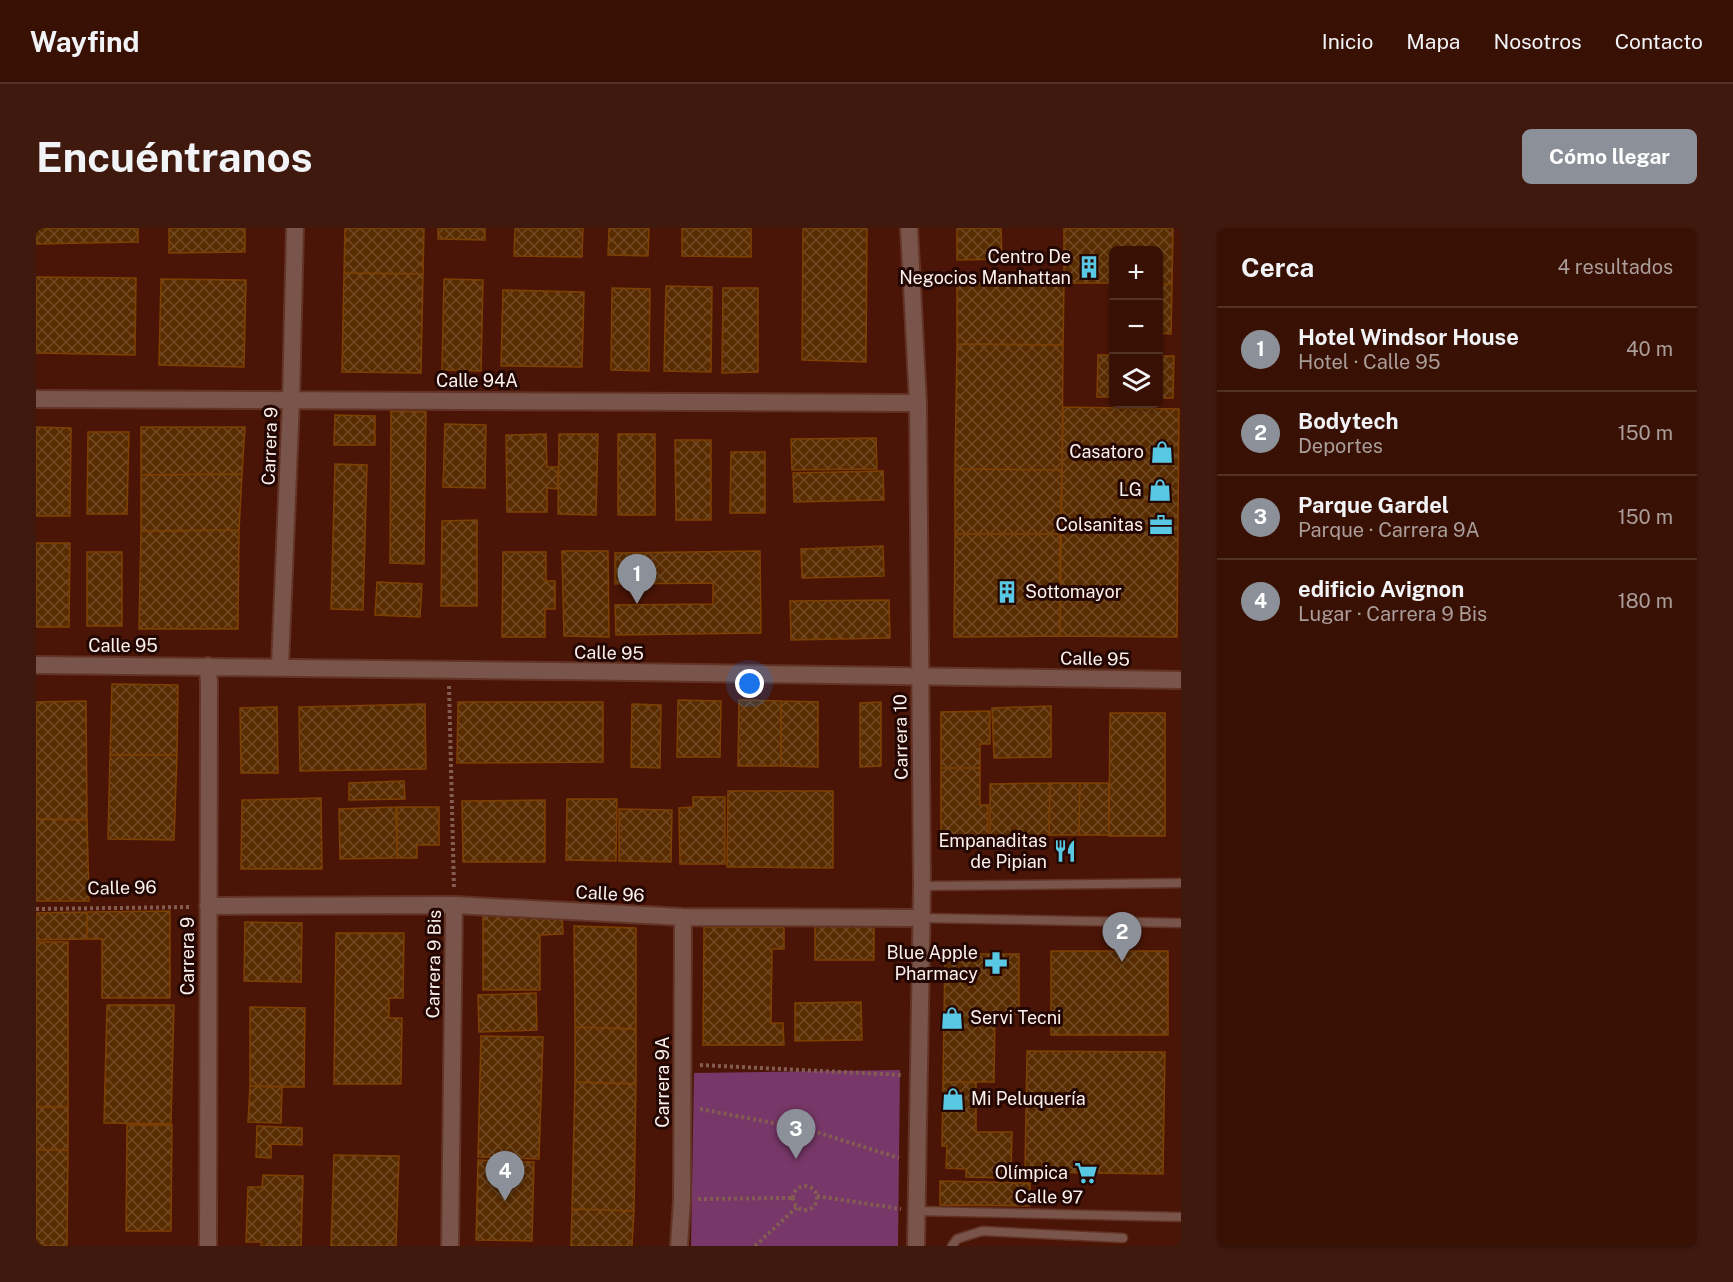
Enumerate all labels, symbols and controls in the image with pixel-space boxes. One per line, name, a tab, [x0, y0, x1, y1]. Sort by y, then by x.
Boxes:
text: Wayfind	[30, 25, 140, 58]
text: Inicio	[1322, 29, 1373, 54]
text: Mapa	[1406, 29, 1460, 54]
text: Nosotros	[1493, 29, 1582, 54]
text: Contacto	[1615, 29, 1703, 54]
button: Cómo llegar	[1522, 129, 1697, 184]
text: Encuéntranos	[36, 132, 313, 181]
place label: Centro De Negocios Manhattan	[899, 246, 1071, 288]
map controls	[1109, 246, 1163, 408]
button: +	[1109, 246, 1163, 300]
text: Cerca	[1241, 252, 1314, 283]
building icon: Centro De Negocios Manhattan	[1076, 254, 1102, 280]
text: 4 resultados	[1557, 255, 1673, 279]
button: −	[1109, 300, 1163, 354]
text: Hotel Windsor House	[1298, 324, 1519, 350]
text: 1	[1256, 337, 1265, 361]
text: 40 m	[1626, 337, 1673, 361]
text: Hotel · Calle 95	[1298, 350, 1440, 374]
button: layers	[1109, 354, 1163, 408]
street label: Calle 94A	[436, 370, 518, 391]
street label: Carrera 9	[258, 406, 281, 486]
text: Bodytech	[1298, 408, 1399, 434]
text: 2	[1254, 421, 1267, 445]
text: 150 m	[1618, 421, 1673, 445]
text: Deportes	[1298, 434, 1383, 458]
shop icon: Casatoro	[1149, 439, 1175, 465]
place label: Casatoro	[1069, 441, 1144, 462]
shop icon: LG	[1147, 477, 1173, 503]
place label: LG	[1119, 479, 1142, 500]
text: Parque Gardel	[1298, 492, 1449, 518]
text: 3	[1254, 505, 1267, 529]
text: 150 m	[1618, 505, 1673, 529]
office icon: Colsanitas	[1148, 512, 1174, 538]
place label: Colsanitas	[1055, 514, 1143, 535]
text: Parque · Carrera 9A	[1298, 518, 1480, 542]
pin: 1	[618, 554, 656, 604]
text: edificio Avignon	[1298, 576, 1464, 602]
building icon: Sottomayor	[994, 579, 1020, 605]
place label: Sottomayor	[1025, 581, 1122, 602]
text: 4	[1254, 589, 1267, 613]
text: 180 m	[1618, 589, 1673, 613]
text: Lugar · Carrera 9 Bis	[1298, 602, 1487, 626]
street label: Calle 95	[88, 635, 158, 656]
street label: Calle 95	[574, 641, 644, 664]
street label: Calle 95	[1060, 647, 1130, 670]
your location	[735, 669, 764, 698]
street label: Carrera 10	[889, 694, 912, 780]
place label: Empanaditas de Pipian	[938, 830, 1047, 872]
restaurant icon: Empanaditas de Pipian	[1052, 838, 1078, 864]
street label: Calle 96	[87, 876, 157, 899]
street label: Calle 96	[575, 881, 645, 906]
street label: Carrera 9 Bis	[422, 909, 445, 1018]
pin: 2	[1102, 912, 1142, 962]
street label: Carrera 9	[177, 917, 198, 995]
place label: Blue Apple Pharmacy	[886, 942, 978, 984]
pharmacy icon: Blue Apple Pharmacy	[983, 950, 1009, 976]
shop icon: Servi Tecni	[939, 1005, 965, 1031]
place label: Servi Tecni	[970, 1007, 1062, 1028]
street label: Carrera 9A	[652, 1036, 673, 1128]
shop icon: Mi Peluquería	[940, 1086, 966, 1112]
place label: Mi Peluquería	[971, 1088, 1086, 1109]
pin: 3	[776, 1110, 816, 1159]
pin: 4	[486, 1152, 524, 1201]
supermarket icon: Olímpica	[1073, 1160, 1099, 1186]
place label: Olímpica	[995, 1162, 1068, 1183]
street label: Calle 97	[1015, 1185, 1083, 1208]

